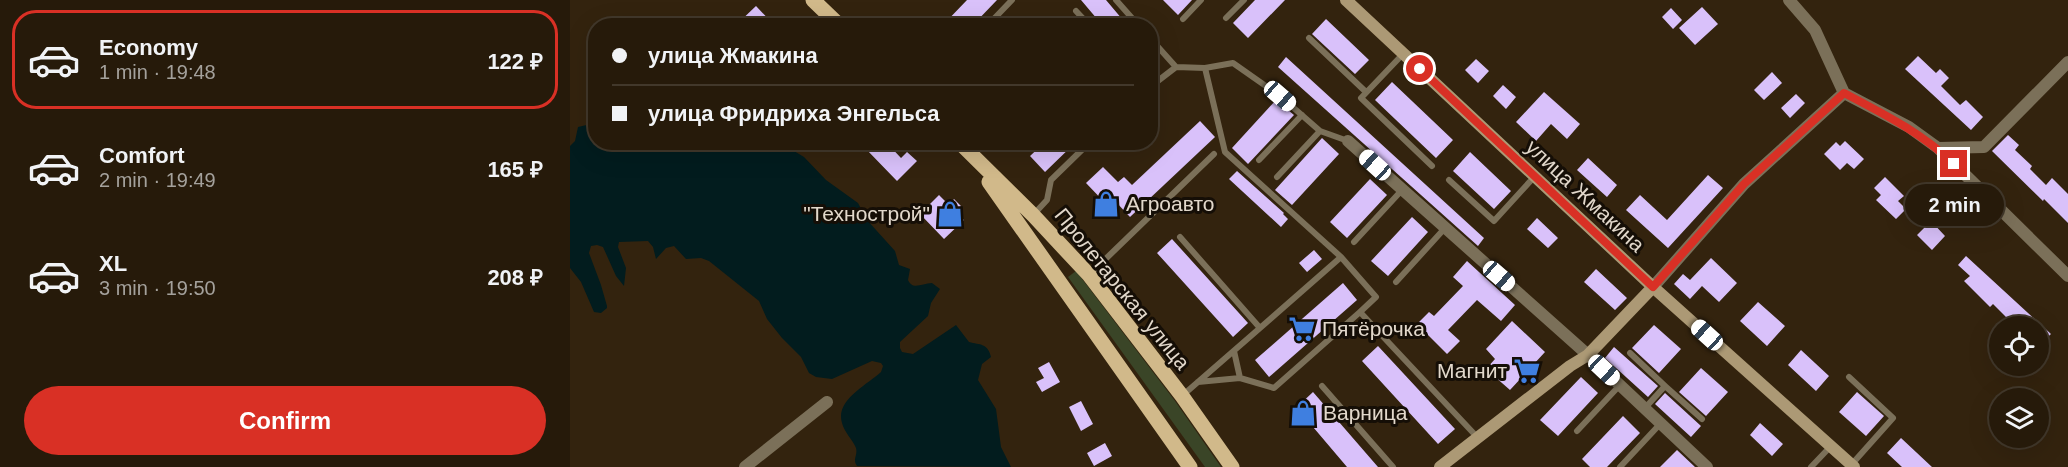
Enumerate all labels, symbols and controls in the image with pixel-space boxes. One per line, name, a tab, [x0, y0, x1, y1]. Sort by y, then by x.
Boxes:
icon: car	[27, 33, 81, 87]
text: Economy	[99, 35, 198, 60]
text: улица Жмакина	[648, 43, 818, 68]
text: 122 ₽	[487, 49, 543, 74]
route start	[1406, 55, 1433, 82]
text: 1 min · 19:48	[99, 61, 216, 83]
car	[1261, 77, 1299, 115]
text: улица Фридриха Энгельса	[648, 101, 939, 126]
street label: улица Жмакина	[1521, 135, 1649, 257]
icon: car	[27, 141, 81, 195]
text: Comfort	[99, 143, 185, 168]
car	[1356, 146, 1394, 184]
route end	[1940, 150, 1967, 177]
text: 165 ₽	[487, 157, 543, 182]
text: 2 min · 19:49	[99, 169, 216, 191]
callout: 2 min	[1904, 185, 2004, 227]
shop icon: Агроавто	[1091, 189, 1121, 219]
place label: Агроавто	[1126, 192, 1214, 215]
text: 2 min	[1928, 194, 1981, 216]
shop icon: "Технострой"	[935, 199, 965, 229]
place label: "Технострой"	[803, 202, 930, 225]
street label: Пролетарская улица	[1050, 203, 1195, 374]
icon: car	[27, 249, 81, 303]
text: XL	[99, 251, 127, 276]
car	[1480, 257, 1518, 295]
text: 208 ₽	[487, 265, 543, 290]
text: 3 min · 19:50	[99, 277, 216, 299]
supermarket icon: Пятёрочка	[1287, 314, 1317, 344]
car	[1688, 316, 1726, 354]
map controls	[1989, 316, 2049, 448]
button: locate	[1989, 316, 2049, 376]
place label: Пятёрочка	[1322, 317, 1425, 340]
car	[1585, 351, 1623, 389]
supermarket icon: Магнит	[1512, 356, 1542, 386]
place label: Магнит	[1437, 359, 1507, 382]
button: Confirm	[24, 386, 546, 455]
button: layers	[1989, 388, 2049, 448]
shop icon: Варница	[1288, 398, 1318, 428]
place label: Варница	[1323, 401, 1408, 424]

